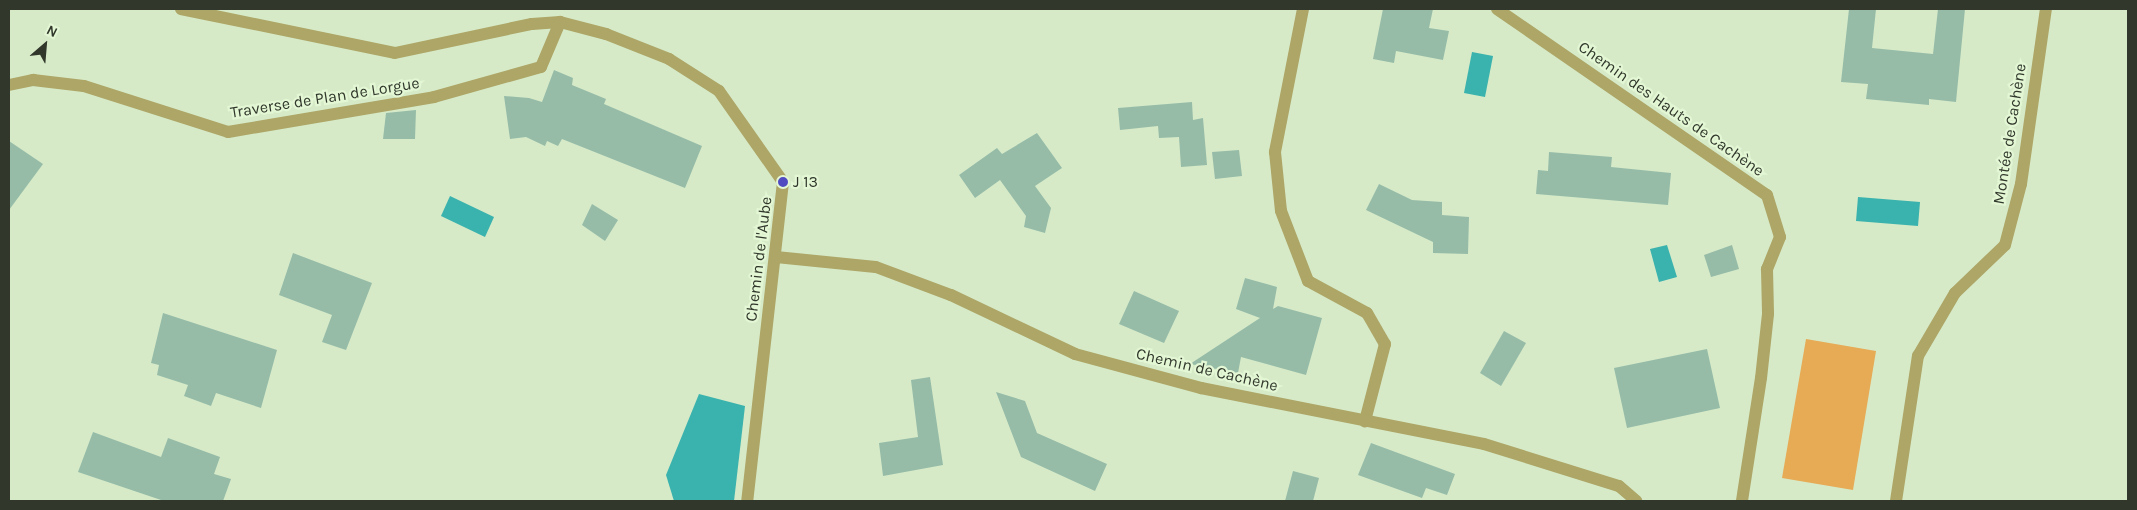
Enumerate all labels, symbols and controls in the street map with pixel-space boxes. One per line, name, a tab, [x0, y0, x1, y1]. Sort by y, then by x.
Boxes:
north arrow	[20, 20, 70, 70]
text: N	[44, 21, 60, 41]
street label: Chemin des Hauts de Cachène	[1574, 37, 1768, 181]
street label: Montée de Cachène	[1989, 62, 2031, 206]
street label: Traverse de Plan de Lorgue	[229, 74, 421, 122]
place label: J 13	[793, 172, 818, 192]
marker: J 13	[777, 176, 789, 188]
street label: Chemin de l'Aube	[742, 196, 776, 322]
street label: Chemin de Cachène	[1134, 344, 1280, 396]

